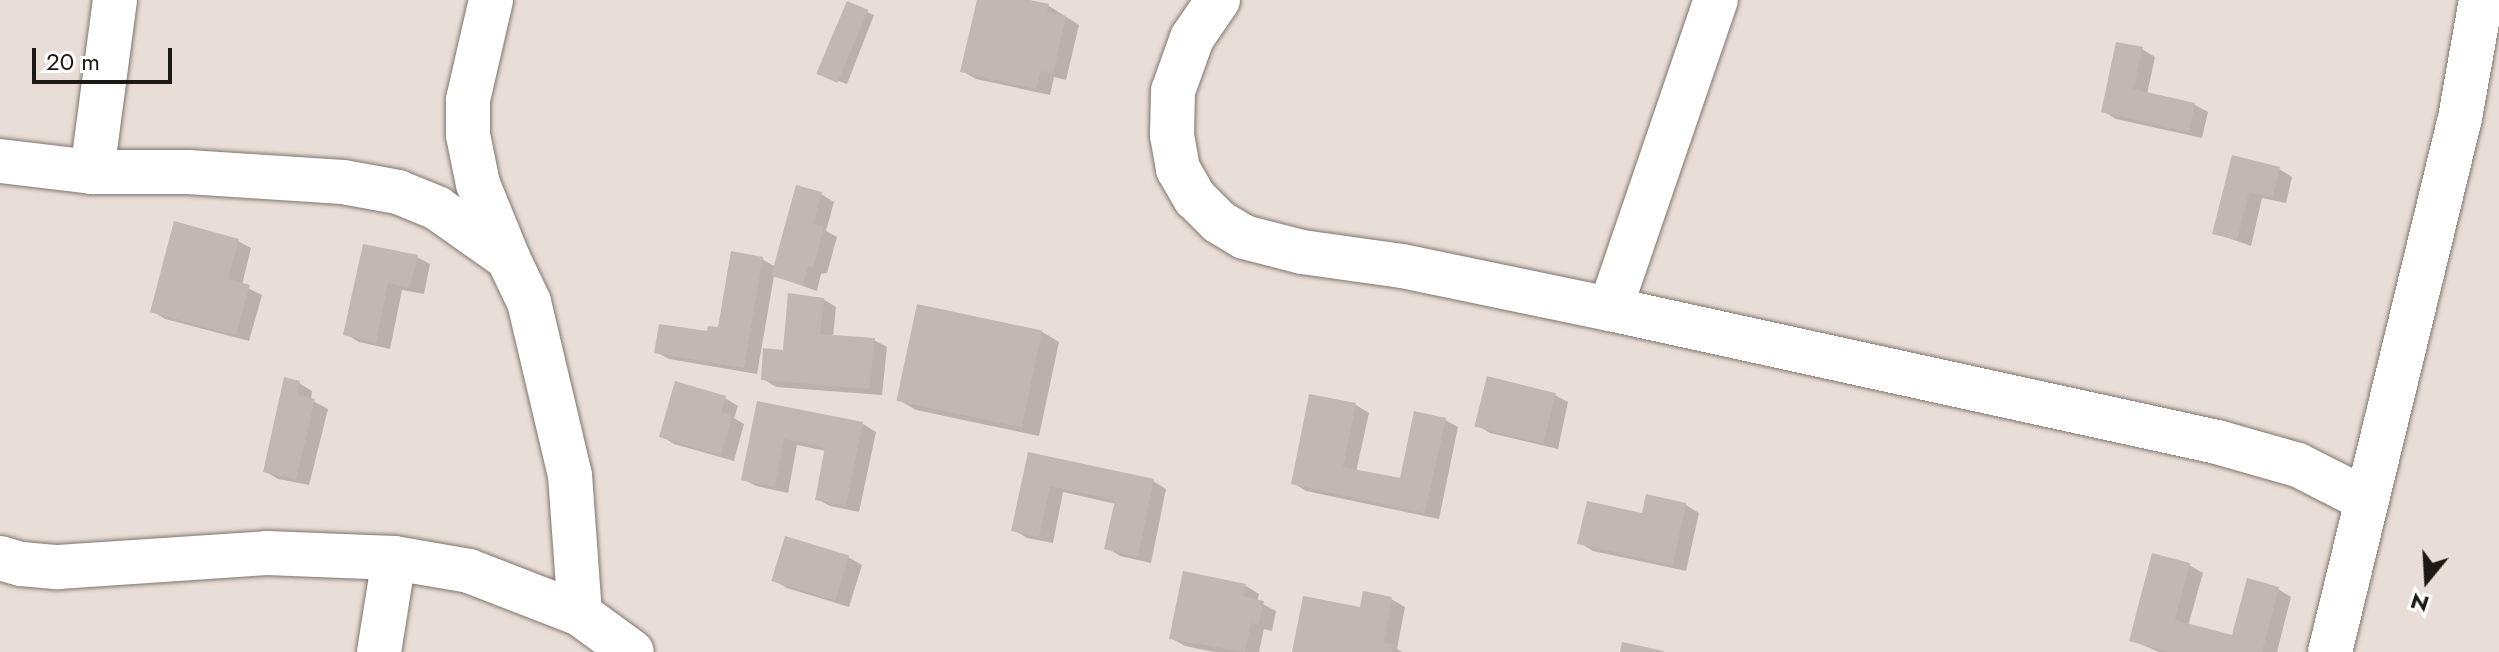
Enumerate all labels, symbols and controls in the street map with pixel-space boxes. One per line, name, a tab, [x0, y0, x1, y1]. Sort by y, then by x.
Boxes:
scale bar	[36, 32, 176, 82]
text: 20 m	[46, 44, 100, 79]
north arrow	[2387, 540, 2467, 620]
text: N	[2406, 585, 2433, 621]

